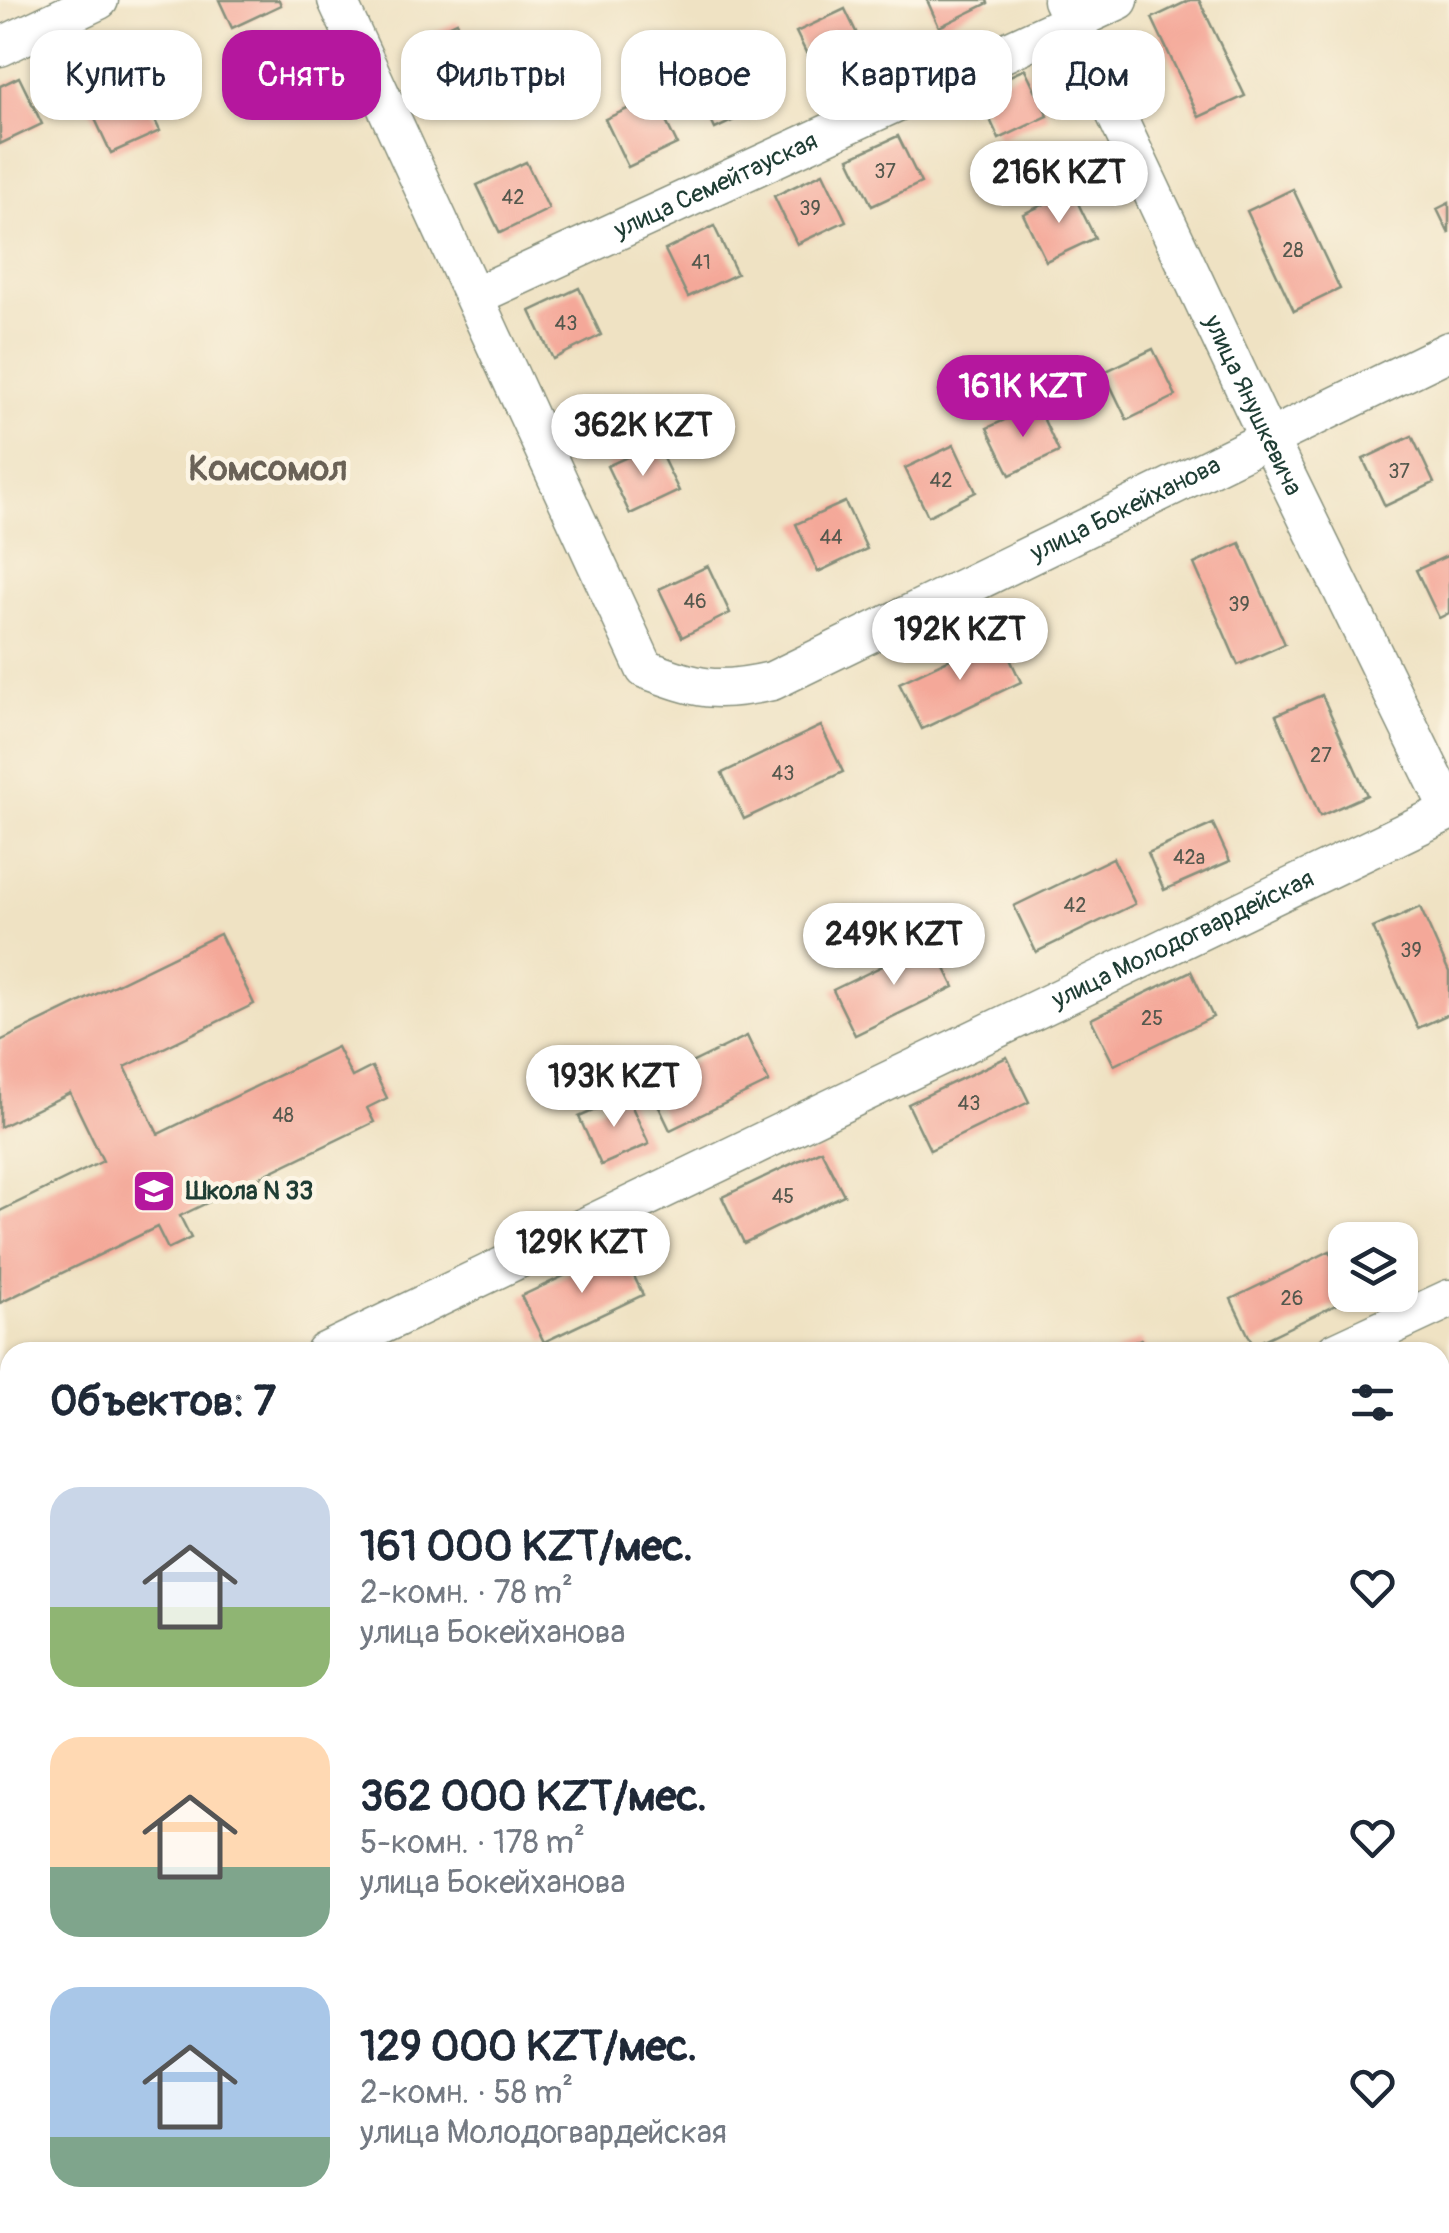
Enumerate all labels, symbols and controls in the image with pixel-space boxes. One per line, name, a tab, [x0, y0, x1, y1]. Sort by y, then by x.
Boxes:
chip: Купить	[30, 30, 202, 120]
chip: Снять	[222, 30, 381, 120]
chip: Фильтры	[401, 30, 601, 120]
chip: Новое	[621, 30, 786, 120]
chip: Квартира	[806, 30, 1012, 120]
chip: Дом	[1032, 30, 1165, 120]
street label: улица Семейтауская	[608, 125, 822, 246]
pin: 216K KZT	[956, 141, 1162, 226]
text: 216K KZT	[992, 153, 1126, 193]
house number: 37	[874, 159, 896, 184]
house number: 42	[502, 185, 524, 210]
house number: 39	[799, 196, 821, 221]
house number: 28	[1282, 238, 1304, 263]
house number: 41	[691, 250, 711, 275]
street label: улица Янушкевича	[1196, 309, 1309, 501]
house number: 43	[555, 311, 577, 336]
pin: 161K KZT	[920, 355, 1126, 440]
text: 161K KZT	[959, 367, 1087, 407]
pin: 362K KZT	[540, 394, 746, 479]
text: 362K KZT	[573, 406, 713, 446]
district label: Комсомол	[189, 447, 347, 491]
street label: улица Бокейханова	[1024, 449, 1225, 569]
house number: 37	[1388, 459, 1410, 484]
house number: 42	[930, 468, 952, 493]
house number: 44	[819, 525, 843, 550]
house number: 46	[683, 589, 707, 614]
house number: 39	[1228, 592, 1250, 617]
pin: 192K KZT	[857, 598, 1063, 683]
text: 192K KZT	[894, 610, 1026, 650]
house number: 27	[1310, 743, 1332, 768]
house number: 43	[772, 761, 794, 786]
house number: 42а	[1173, 845, 1205, 870]
street label: улица Молодогвардейская	[1046, 863, 1319, 1016]
house number: 42	[1064, 893, 1086, 918]
pin: 249K KZT	[791, 903, 997, 988]
text: 249K KZT	[825, 915, 963, 955]
house number: 39	[1400, 938, 1422, 963]
house number: 25	[1141, 1006, 1163, 1031]
pin: 193K KZT	[511, 1045, 717, 1130]
text: 193K KZT	[548, 1057, 680, 1097]
house number: 43	[958, 1091, 980, 1116]
house number: 48	[272, 1103, 294, 1128]
school or university icon: Школа N 33	[131, 1168, 177, 1214]
place label: Школа N 33	[185, 1176, 313, 1207]
house number: 45	[772, 1184, 794, 1209]
pin: 129K KZT	[479, 1211, 685, 1296]
map controls	[1328, 1222, 1418, 1312]
button: layers	[1328, 1222, 1418, 1312]
text: 129K KZT	[516, 1223, 648, 1263]
house number: 26	[1281, 1286, 1303, 1311]
icon: filters	[1345, 1375, 1400, 1430]
text: Объектов: 7	[50, 1376, 276, 1428]
text: 161 000 KZT/мес.	[360, 1521, 693, 1573]
icon: home	[130, 1527, 250, 1647]
icon: heart	[1345, 1560, 1400, 1615]
text: 2-комн. · 78 m²	[360, 1573, 573, 1613]
text: улица Бокейханова	[360, 1613, 625, 1653]
text: 362 000 KZT/мес.	[360, 1771, 707, 1823]
icon: home	[130, 1777, 250, 1897]
icon: heart	[1345, 1810, 1400, 1865]
text: 5-комн. · 178 m²	[360, 1823, 585, 1863]
text: улица Бокейханова	[360, 1863, 625, 1903]
text: 129 000 KZT/мес.	[360, 2021, 697, 2073]
icon: home	[130, 2027, 250, 2147]
icon: heart	[1345, 2060, 1400, 2115]
text: 2-комн. · 58 m²	[360, 2073, 573, 2113]
text: улица Молодогвардейская	[360, 2113, 727, 2153]

